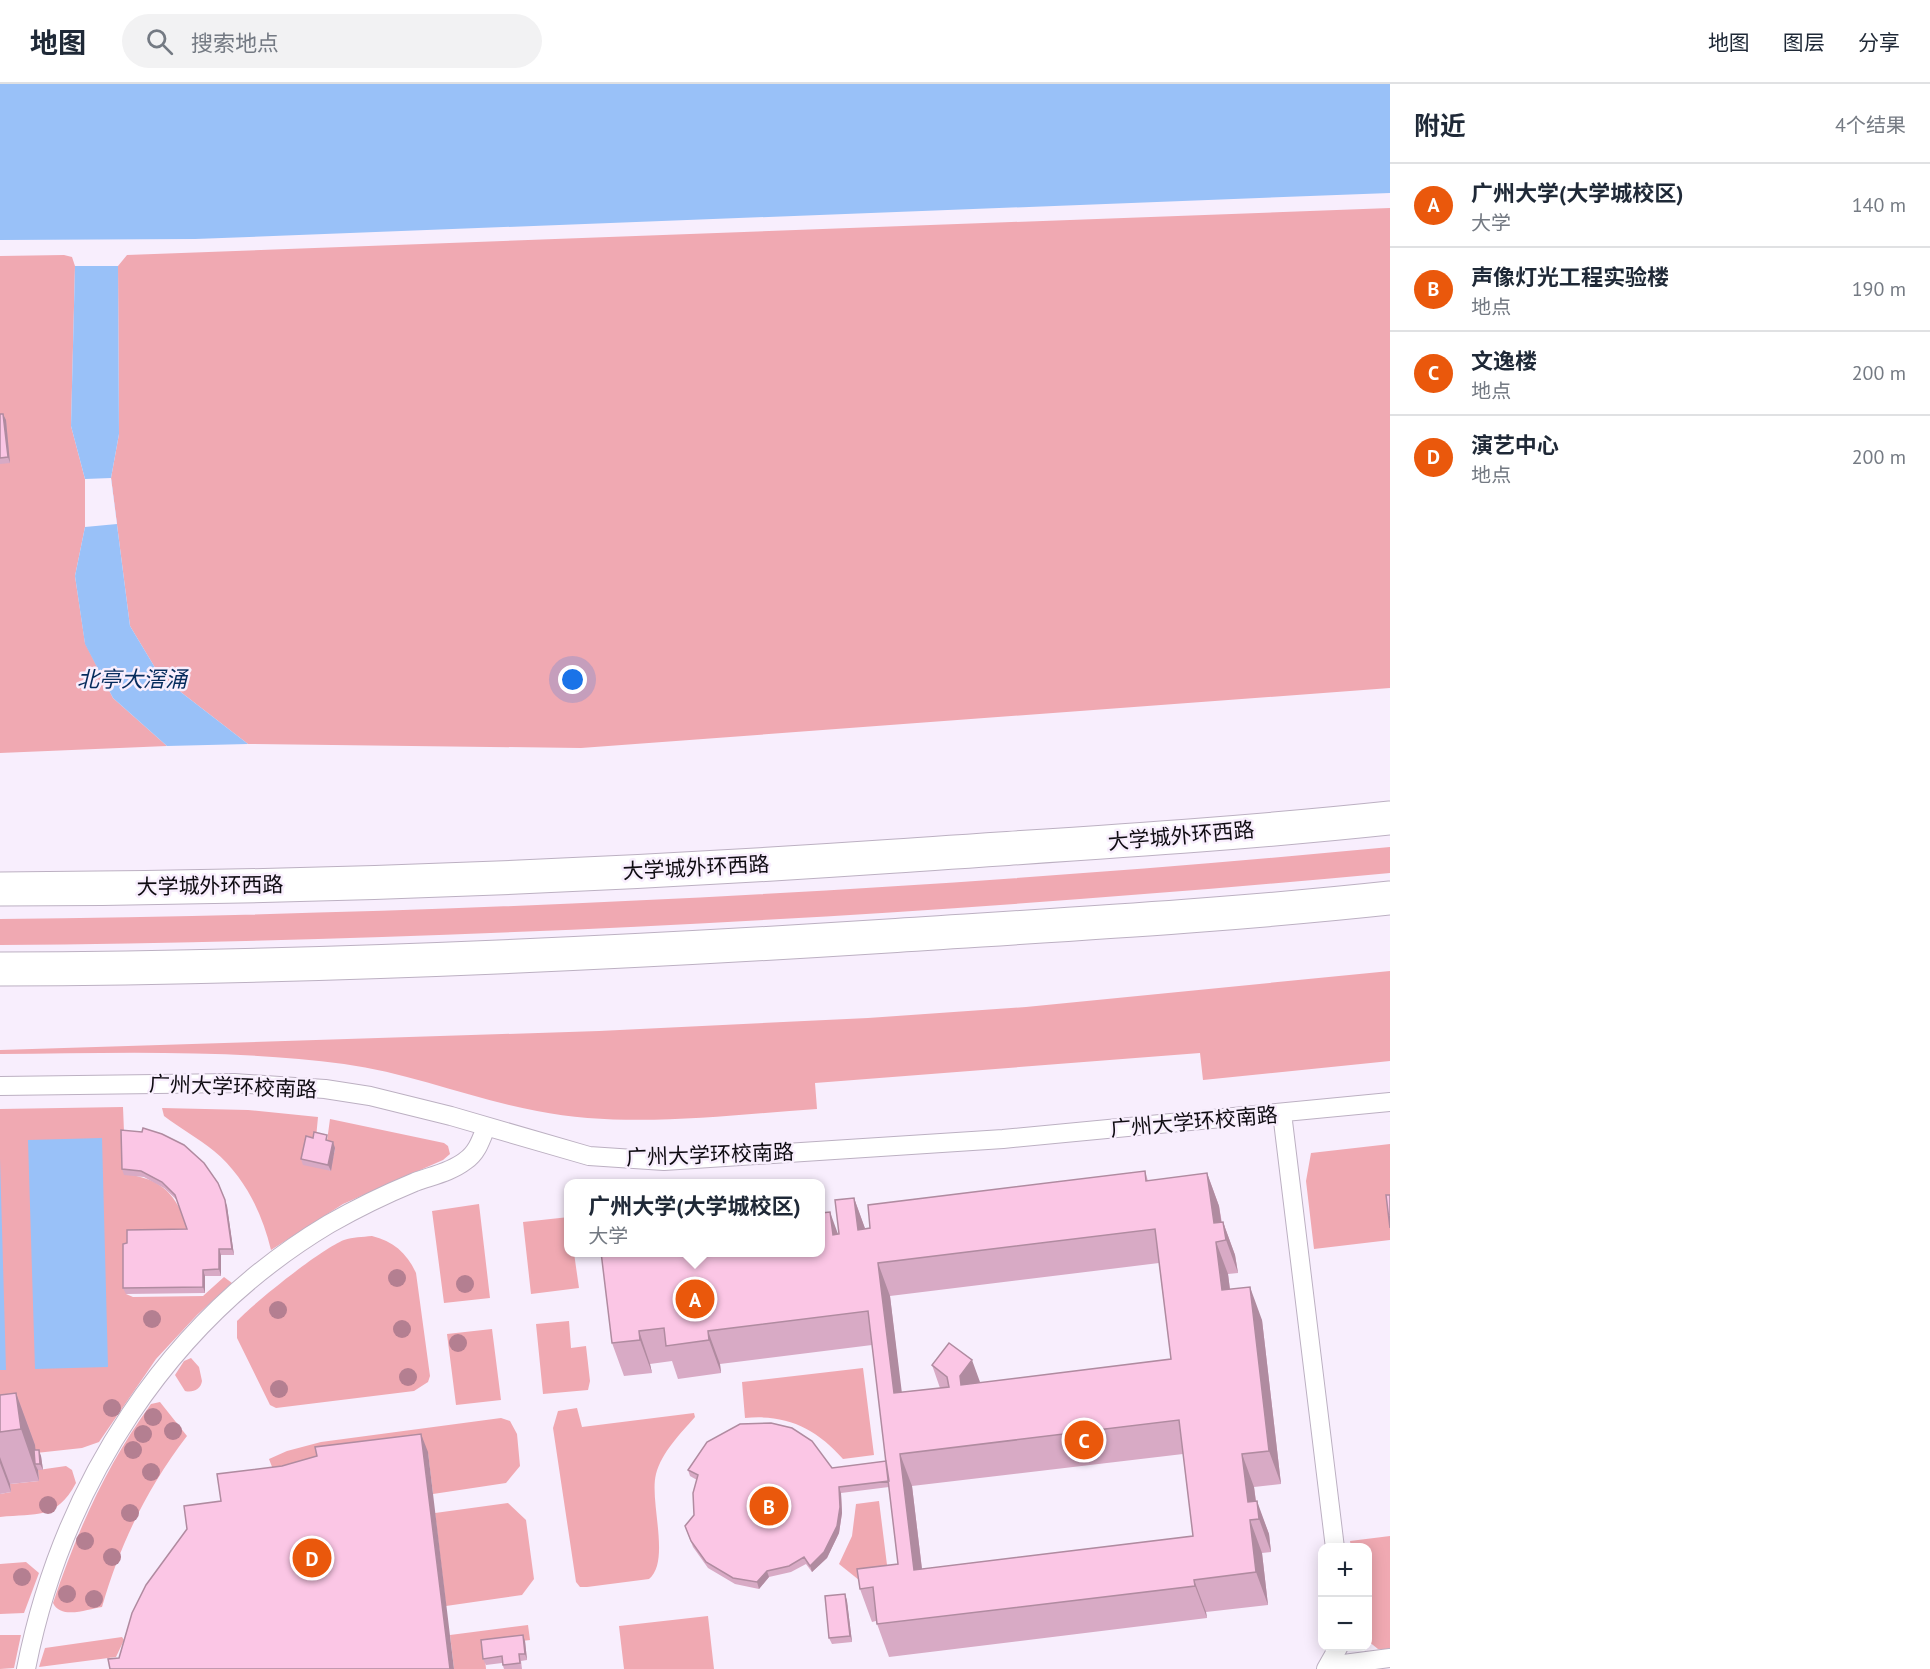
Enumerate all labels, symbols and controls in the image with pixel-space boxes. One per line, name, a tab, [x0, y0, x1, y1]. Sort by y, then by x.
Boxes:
search box	[122, 14, 542, 68]
text: 地图	[30, 24, 86, 61]
icon: search	[143, 25, 176, 58]
text: 搜索地点	[191, 29, 279, 57]
text: 地图	[1708, 29, 1750, 56]
text: 图层	[1783, 29, 1825, 56]
text: 分享	[1858, 29, 1900, 56]
text: 附近	[1414, 109, 1466, 142]
text: 4个结果	[1835, 112, 1906, 138]
text: 广州大学(大学城校区)	[1471, 179, 1683, 207]
text: A	[1427, 192, 1440, 218]
text: 140 m	[1852, 192, 1906, 218]
text: 大学	[1471, 210, 1511, 236]
text: 声像灯光工程实验楼	[1471, 263, 1669, 291]
text: B	[1428, 276, 1439, 302]
text: 190 m	[1852, 276, 1906, 302]
text: 地点	[1471, 294, 1511, 320]
text: 文逸楼	[1471, 347, 1537, 375]
text: C	[1428, 360, 1439, 386]
text: 200 m	[1852, 360, 1906, 386]
text: 地点	[1471, 378, 1511, 404]
text: 演艺中心	[1471, 431, 1559, 459]
text: D	[1427, 444, 1440, 470]
text: 200 m	[1852, 444, 1906, 470]
text: 地点	[1471, 462, 1511, 488]
water label: 北亭大滘涌	[77, 665, 190, 693]
your location	[558, 665, 587, 694]
street label: 大学城外环西路	[1107, 816, 1255, 855]
street label: 大学城外环西路	[622, 850, 770, 885]
street label: 大学城外环西路	[136, 871, 284, 900]
street label: 广州大学环校南路	[149, 1070, 317, 1103]
street label: 广州大学环校南路	[1109, 1101, 1279, 1142]
street label: 广州大学环校南路	[626, 1138, 794, 1171]
popup	[564, 1179, 825, 1257]
text: 广州大学(大学城校区)	[588, 1192, 801, 1220]
text: 大学	[588, 1223, 628, 1249]
pin: A	[676, 1276, 714, 1322]
pin: C	[1064, 1418, 1104, 1462]
pin: B	[750, 1484, 788, 1528]
pin: D	[292, 1536, 332, 1580]
map controls	[1318, 1543, 1372, 1651]
button: +	[1318, 1543, 1372, 1597]
button: −	[1318, 1597, 1372, 1651]

